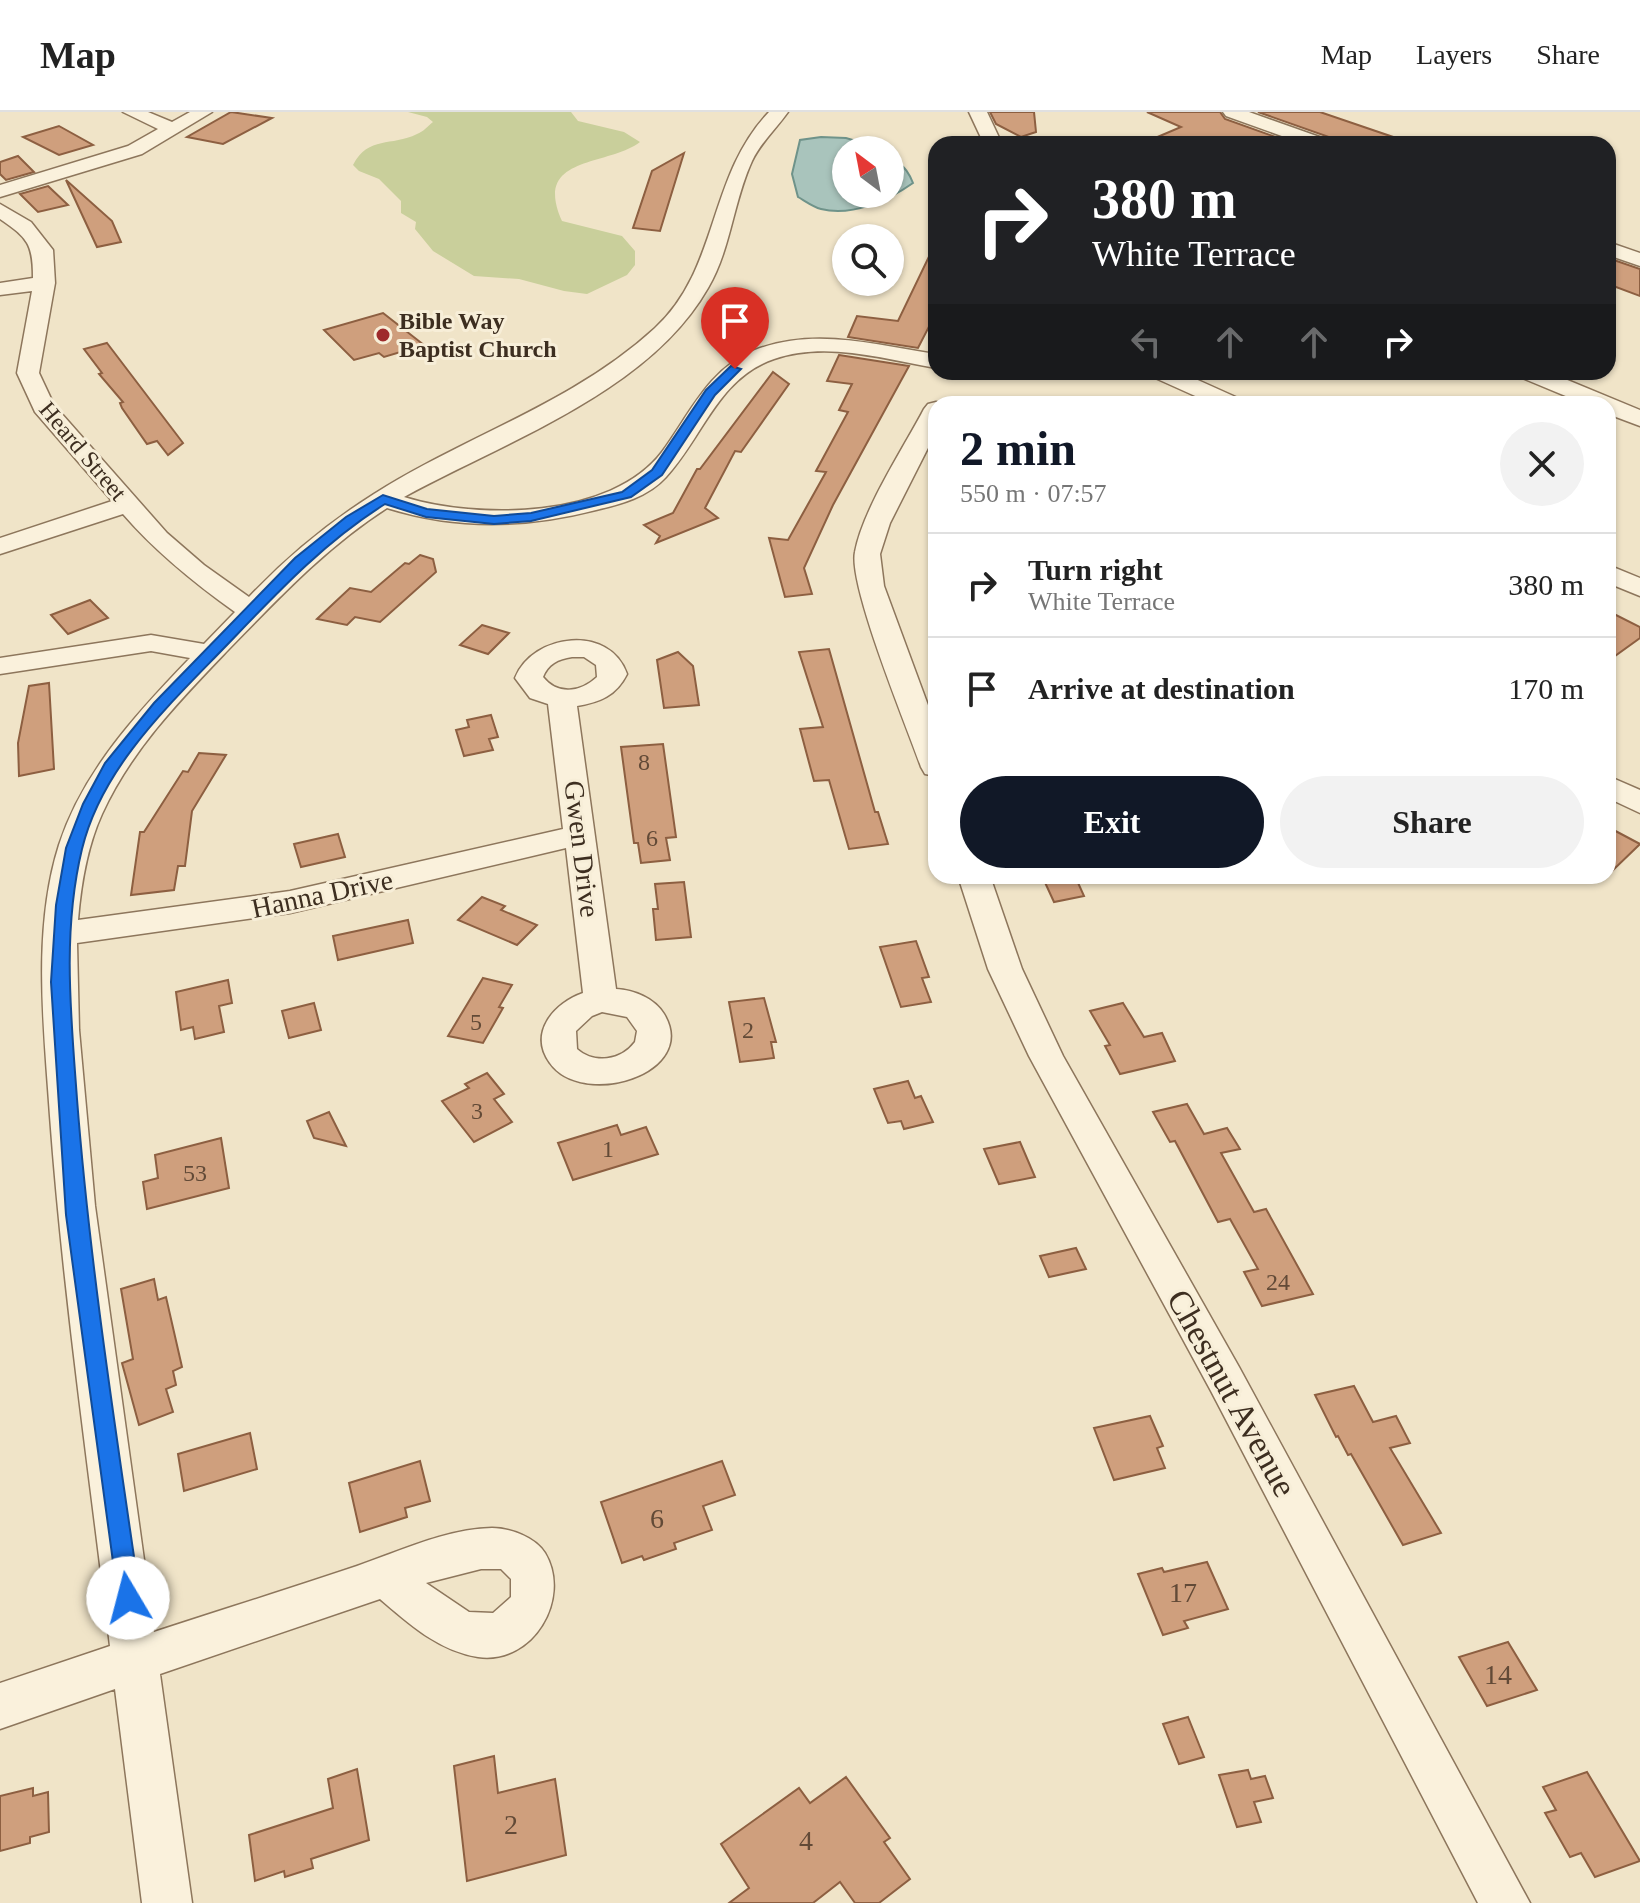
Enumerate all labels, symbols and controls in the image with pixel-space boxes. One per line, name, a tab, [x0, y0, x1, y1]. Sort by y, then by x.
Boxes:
text: Map	[40, 34, 116, 76]
text: Map	[1321, 39, 1372, 70]
text: Layers	[1416, 39, 1492, 70]
text: Share	[1536, 39, 1600, 70]
north arrow	[832, 136, 904, 208]
map controls	[832, 136, 904, 296]
icon: right	[960, 168, 1064, 272]
text: 380 m	[1092, 168, 1237, 230]
button: search	[832, 224, 904, 296]
text: White Terrace	[1092, 234, 1296, 274]
pin	[701, 287, 769, 369]
icon: arrive	[713, 299, 757, 343]
place label: Bible Way Baptist Church	[399, 308, 557, 362]
icon: left	[1124, 320, 1168, 364]
icon: ahead	[1208, 320, 1252, 364]
icon: ahead	[1292, 320, 1336, 364]
icon: right	[1376, 320, 1420, 364]
marker: Bible Way Baptist Church	[374, 326, 392, 344]
street label: Heard Street	[34, 396, 132, 506]
text: 2 min	[960, 422, 1076, 475]
button: close	[1500, 422, 1584, 506]
text: 550 m · 07:57	[960, 479, 1107, 508]
text: Turn right	[1028, 553, 1163, 586]
icon: right	[960, 563, 1004, 607]
text: 380 m	[1508, 568, 1584, 601]
text: White Terrace	[1028, 587, 1175, 616]
icon: arrive	[960, 667, 1004, 711]
text: Arrive at destination	[1028, 672, 1295, 705]
text: 170 m	[1508, 672, 1584, 705]
house number: 8	[638, 749, 650, 775]
button: Exit	[960, 776, 1264, 868]
button: Share	[1280, 776, 1584, 868]
street label: Gwen Drive	[558, 779, 606, 919]
house number: 6	[646, 825, 658, 851]
street label: Hanna Drive	[248, 864, 396, 924]
house number: 5	[470, 1009, 482, 1035]
house number: 2	[742, 1017, 754, 1043]
house number: 3	[471, 1098, 483, 1124]
house number: 1	[602, 1136, 614, 1162]
house number: 53	[183, 1160, 207, 1186]
house number: 24	[1266, 1269, 1290, 1295]
street label: Chestnut Avenue	[1160, 1283, 1304, 1503]
house number: 6	[650, 1503, 664, 1534]
position arrow	[86, 1556, 170, 1640]
house number: 17	[1169, 1577, 1197, 1608]
house number: 14	[1484, 1659, 1512, 1690]
house number: 2	[504, 1809, 518, 1840]
house number: 4	[799, 1825, 813, 1856]

